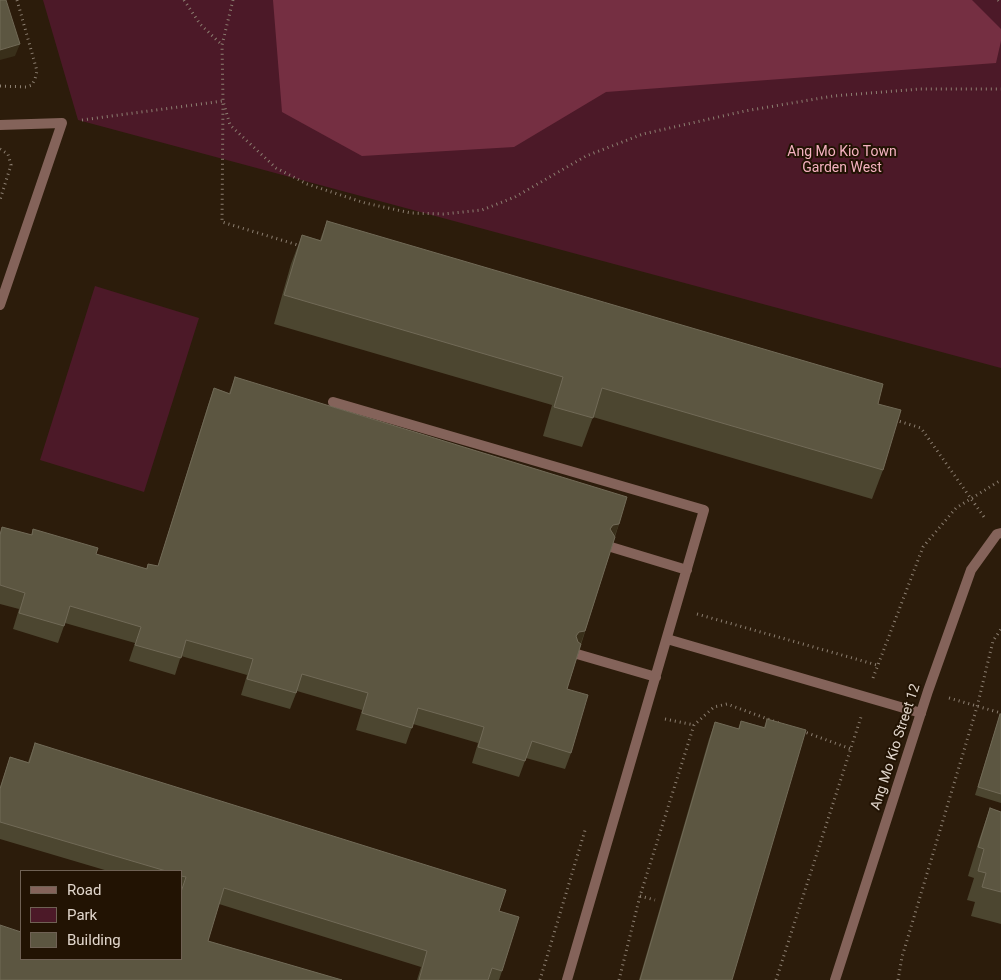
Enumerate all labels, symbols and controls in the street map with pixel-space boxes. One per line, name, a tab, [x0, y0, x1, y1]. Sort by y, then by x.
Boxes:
park label: Ang Mo Kio Town Garden West	[787, 144, 897, 176]
street label: Ang Mo Kio Street 12	[868, 682, 924, 812]
legend	[20, 870, 182, 960]
text: Road	[67, 881, 101, 899]
text: Park	[67, 906, 97, 924]
text: Building	[67, 931, 121, 949]

